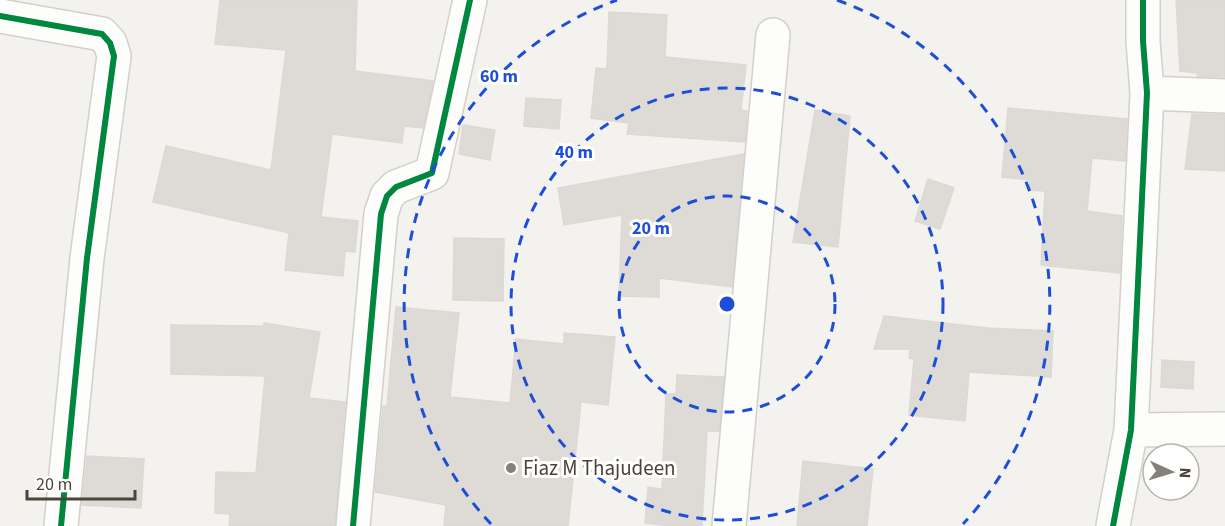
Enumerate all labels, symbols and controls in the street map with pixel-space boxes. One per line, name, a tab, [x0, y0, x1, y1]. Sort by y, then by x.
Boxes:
text: 60 m	[480, 64, 518, 89]
text: 40 m	[555, 140, 593, 165]
text: 20 m	[632, 216, 670, 241]
centre of rings	[717, 294, 737, 314]
north arrow	[1141, 442, 1201, 502]
place label: Fiaz M Thajudeen	[523, 453, 676, 483]
marker: Fiaz M Thajudeen	[504, 461, 518, 475]
scale bar	[27, 463, 135, 501]
text: N	[1174, 467, 1196, 479]
text: 20 m	[36, 472, 72, 497]

